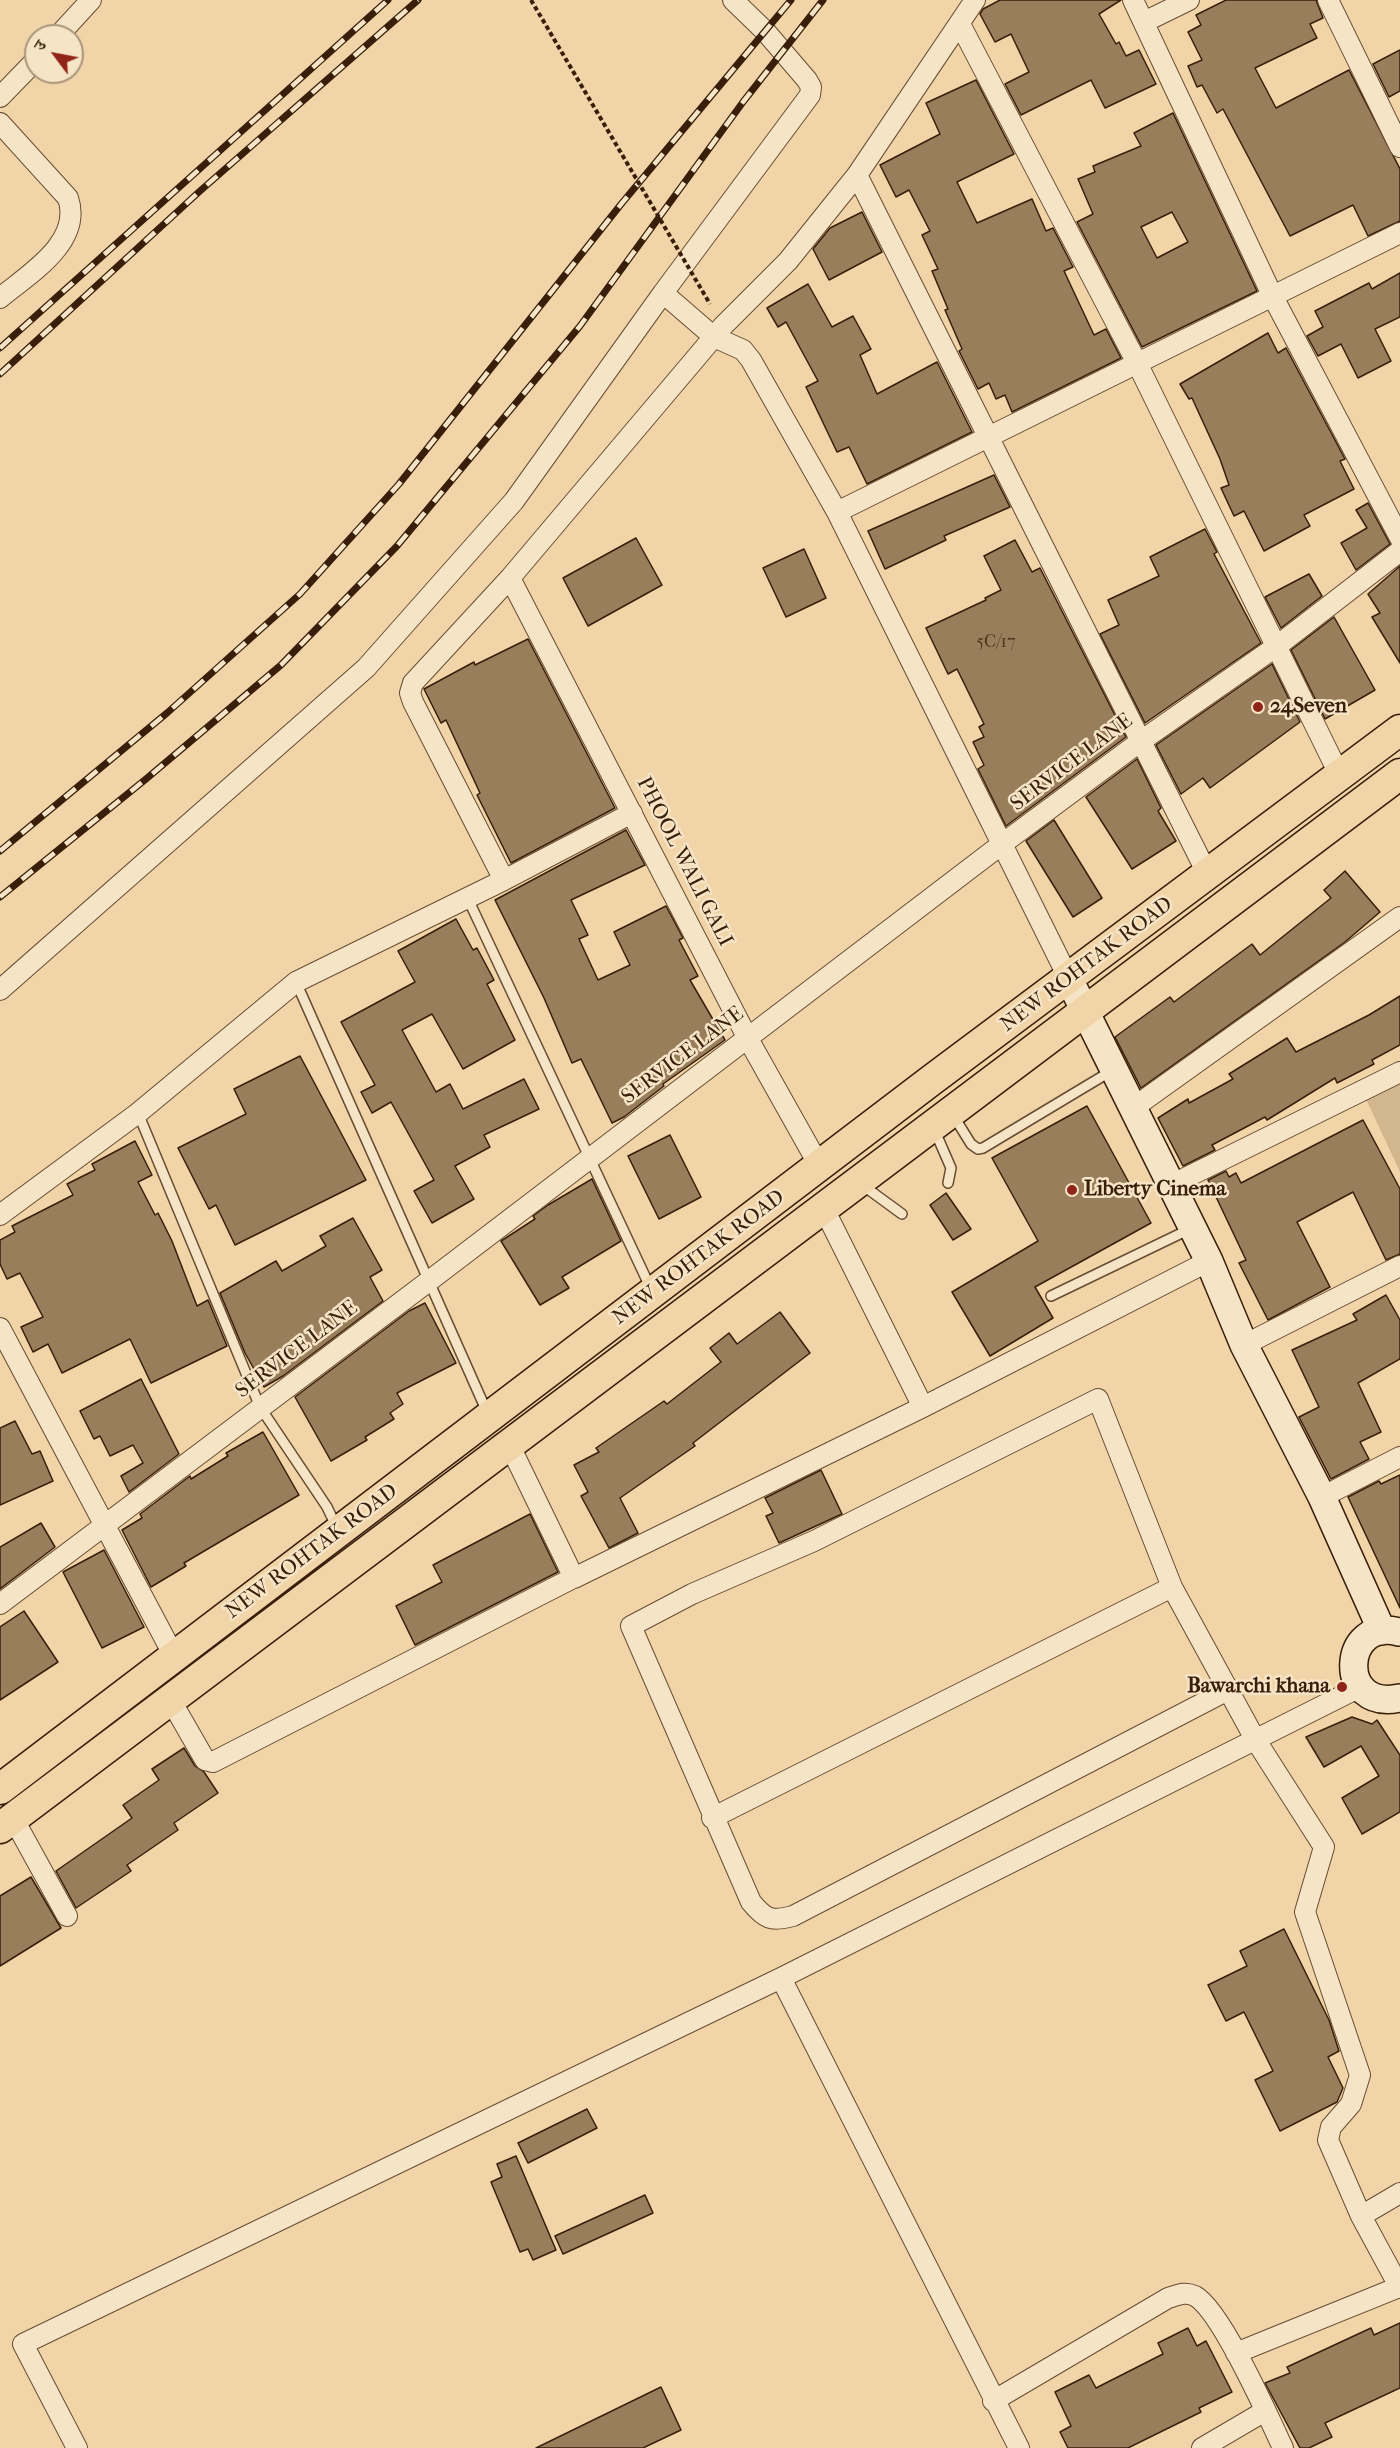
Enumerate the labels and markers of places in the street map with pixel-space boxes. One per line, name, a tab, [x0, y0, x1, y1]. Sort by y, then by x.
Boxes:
place label: 24Seven	[1270, 694, 1347, 720]
marker: 24Seven	[1251, 700, 1265, 714]
place label: Liberty Cinema	[1084, 1177, 1226, 1203]
marker: Liberty Cinema	[1065, 1183, 1079, 1197]
place label: Bawarchi khana	[1187, 1674, 1330, 1700]
marker: Bawarchi khana	[1335, 1680, 1349, 1694]

